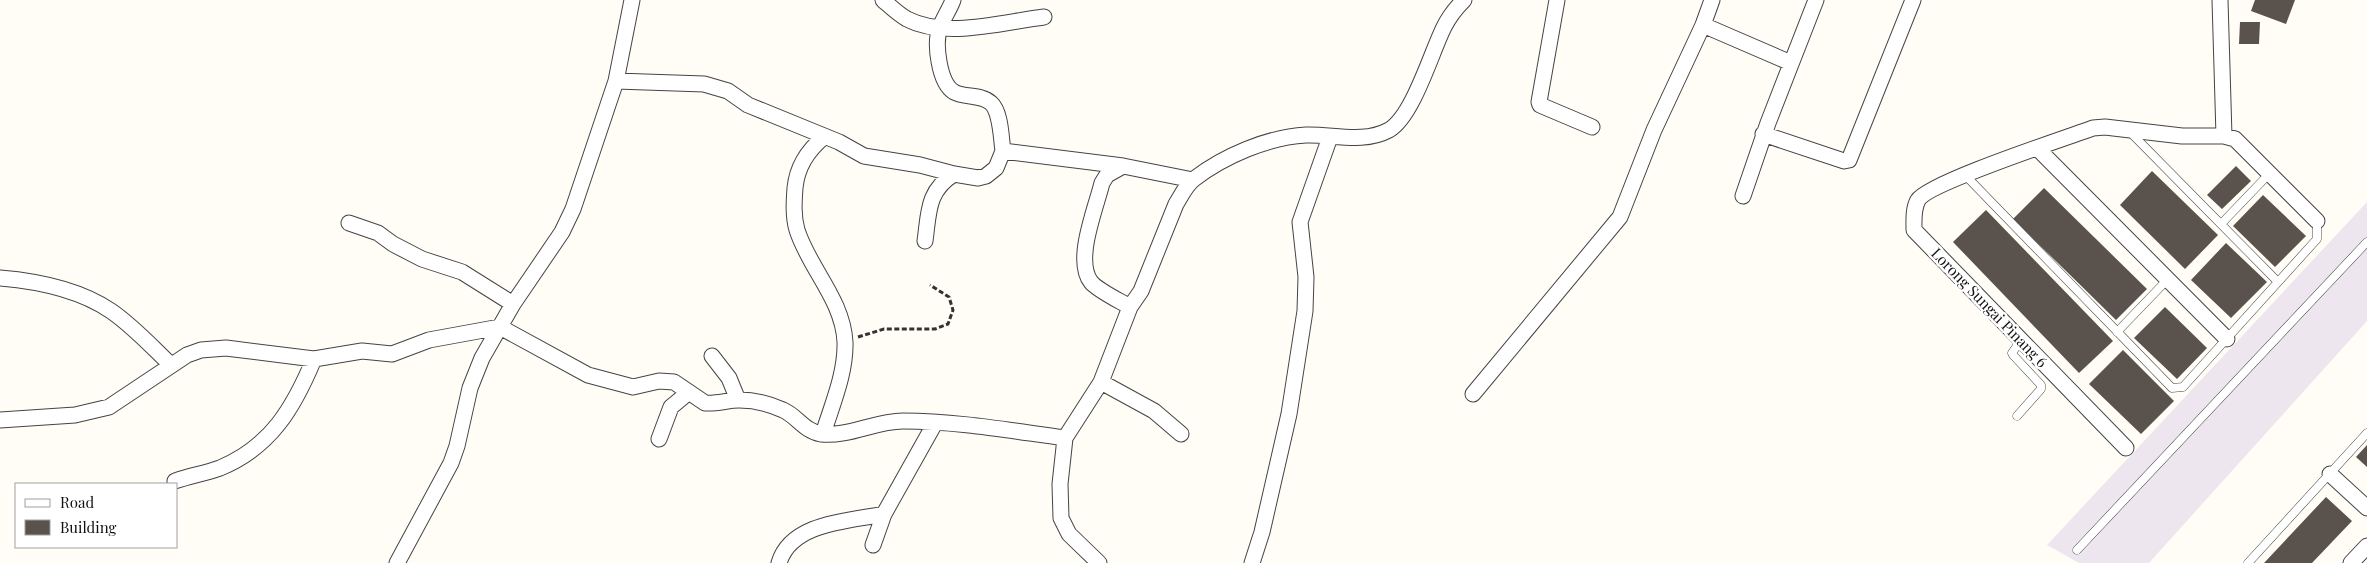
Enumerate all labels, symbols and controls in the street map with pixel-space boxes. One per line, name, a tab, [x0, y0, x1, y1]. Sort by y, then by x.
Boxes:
street label: Lorong Sungai Pinang 6	[1927, 243, 2052, 372]
legend	[15, 483, 178, 548]
text: Road	[60, 492, 94, 512]
text: Building	[60, 517, 117, 537]

